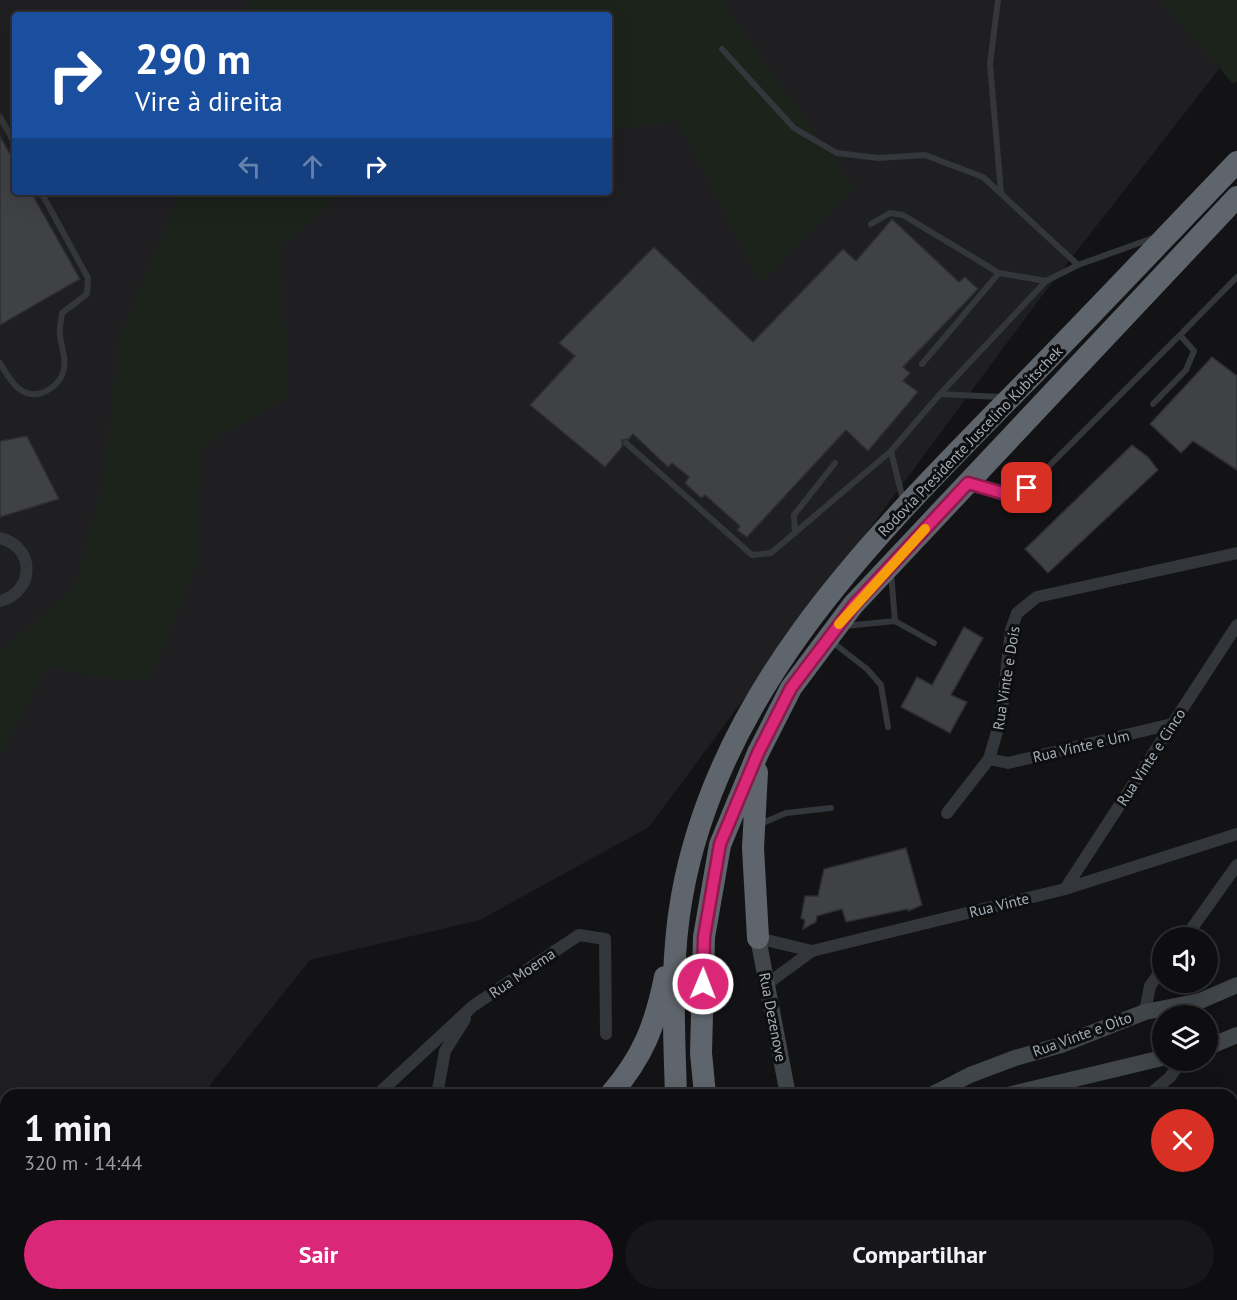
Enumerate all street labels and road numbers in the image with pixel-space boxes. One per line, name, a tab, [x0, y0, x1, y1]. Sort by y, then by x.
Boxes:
street label: Rodovia Presidente Juscelino Kubitschek	[874, 341, 1067, 540]
street label: Rua Vinte e Dois	[988, 625, 1024, 731]
street label: Rua Vinte e Cinco	[1113, 705, 1189, 809]
street label: Rua Vinte e Um	[1031, 726, 1131, 766]
street label: Rua Vinte	[967, 888, 1031, 922]
street label: Rua Moema	[485, 944, 559, 1002]
street label: Rua Dezenove	[755, 971, 791, 1063]
street label: Rua Vinte e Oito	[1030, 1007, 1134, 1061]

